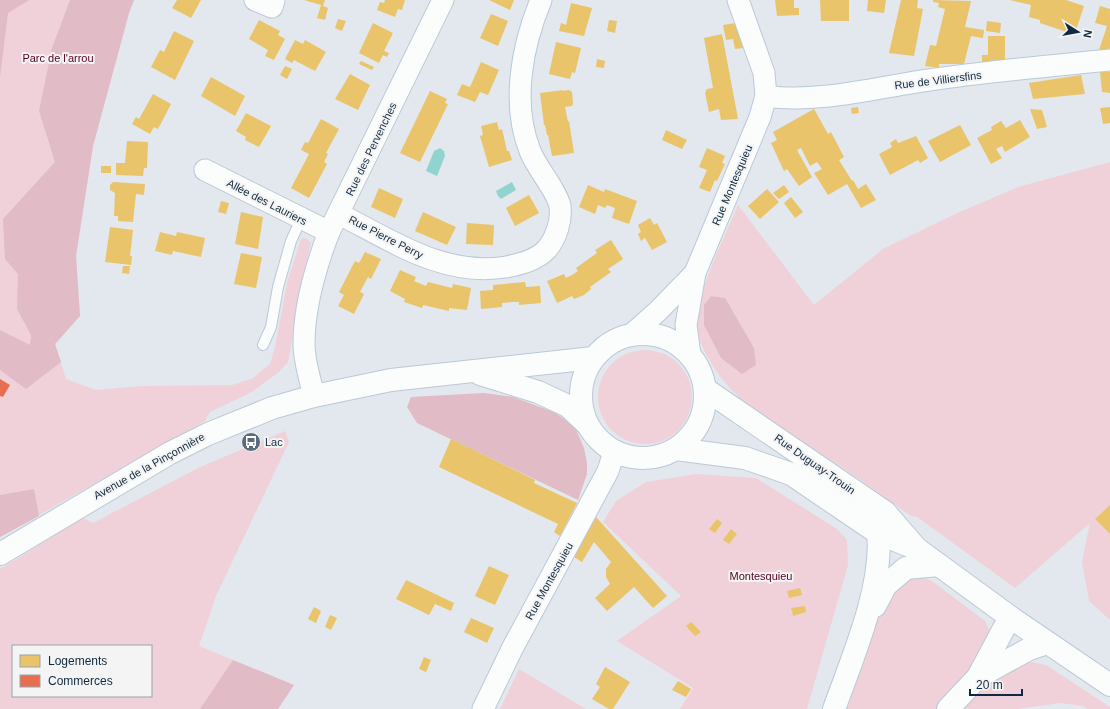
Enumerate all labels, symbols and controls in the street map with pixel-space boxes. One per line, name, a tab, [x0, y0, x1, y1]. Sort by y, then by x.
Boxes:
north arrow	[1058, 12, 1098, 52]
text: N	[1081, 29, 1094, 39]
park label: Parc de l'arrou	[22, 52, 94, 64]
street label: Rue de Villiersfins	[894, 69, 983, 91]
street label: Rue des Pervenches	[343, 100, 399, 198]
street label: Rue Montesquieu	[710, 143, 754, 227]
street label: Allée des Lauriers	[225, 177, 309, 228]
street label: Rue Pierre Perry	[347, 213, 426, 261]
street label: Avenue de la Pinçonnière	[91, 430, 207, 502]
bus stop icon: Lac	[240, 431, 262, 453]
street label: Rue Duguay-Trouin	[772, 432, 858, 496]
place label: Lac	[265, 436, 283, 448]
street label: Rue Montesquieu	[523, 540, 575, 622]
park label: Montesquieu	[730, 570, 793, 582]
legend	[12, 645, 152, 697]
text: Logements	[48, 654, 107, 668]
scale bar	[970, 671, 1022, 697]
text: Commerces	[48, 674, 113, 688]
text: 20 m	[976, 678, 1003, 692]

